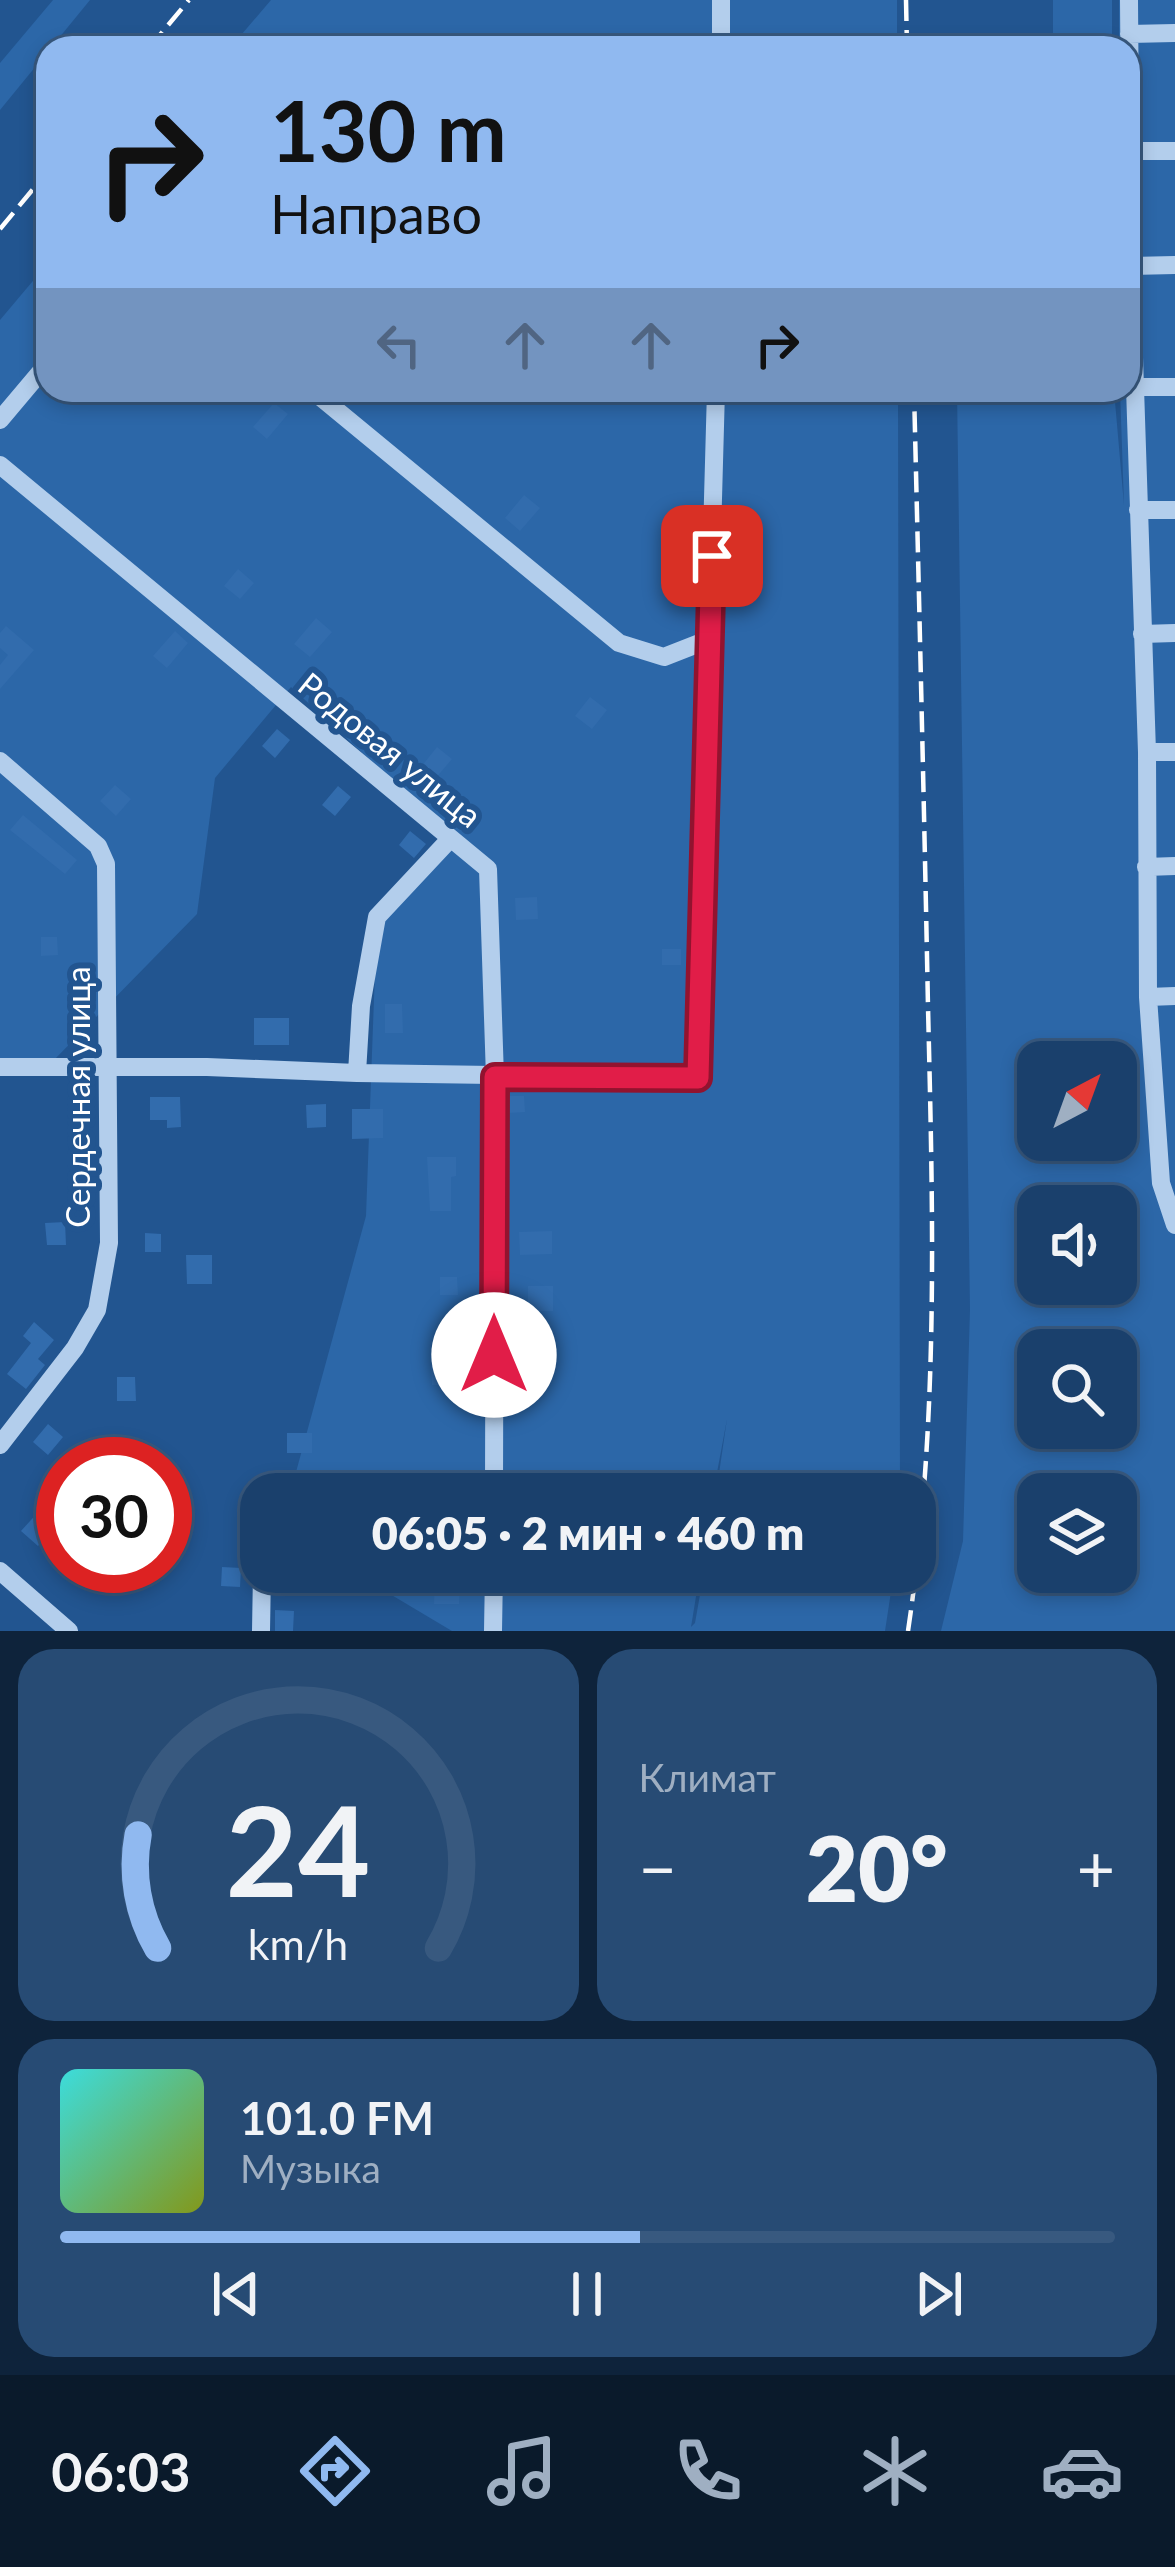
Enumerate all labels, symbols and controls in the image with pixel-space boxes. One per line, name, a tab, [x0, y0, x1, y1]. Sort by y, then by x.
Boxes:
text: 130 m	[270, 79, 507, 180]
icon: right	[72, 84, 228, 240]
text: Направо	[270, 181, 482, 246]
icon: left	[366, 312, 432, 378]
icon: ahead	[492, 312, 558, 378]
icon: ahead	[618, 312, 684, 378]
icon: right	[744, 312, 810, 378]
pin	[661, 505, 763, 607]
icon: arrive	[679, 523, 745, 589]
street label: Родовая улица	[291, 663, 490, 835]
street label: Сердечная улица	[57, 966, 97, 1228]
north arrow	[1017, 1041, 1137, 1161]
map controls	[1017, 1041, 1137, 1593]
button: sound	[1017, 1185, 1137, 1305]
position arrow	[431, 1292, 557, 1418]
button: search	[1017, 1329, 1137, 1449]
speed limit sign: 30	[36, 1437, 192, 1593]
button: layers	[1017, 1473, 1137, 1593]
text: 06:05 · 2 мин · 460 m	[372, 1506, 804, 1560]
text: Климат	[639, 1754, 776, 1800]
text: 24	[226, 1774, 371, 1924]
text: 20°	[806, 1813, 948, 1921]
text: −	[639, 1828, 677, 1907]
text: +	[1077, 1828, 1115, 1907]
text: km/h	[248, 1918, 348, 1969]
text: 101.0 FM	[240, 2091, 434, 2145]
text: Музыка	[240, 2145, 381, 2191]
icon: previous	[203, 2261, 269, 2327]
icon: pause	[554, 2261, 620, 2327]
icon: next	[906, 2261, 972, 2327]
icon: directions	[293, 2429, 377, 2513]
icon: music	[480, 2429, 564, 2513]
icon: phone	[666, 2429, 750, 2513]
icon: climate	[853, 2429, 937, 2513]
icon: car	[1040, 2429, 1124, 2513]
text: 06:03	[51, 2439, 191, 2504]

